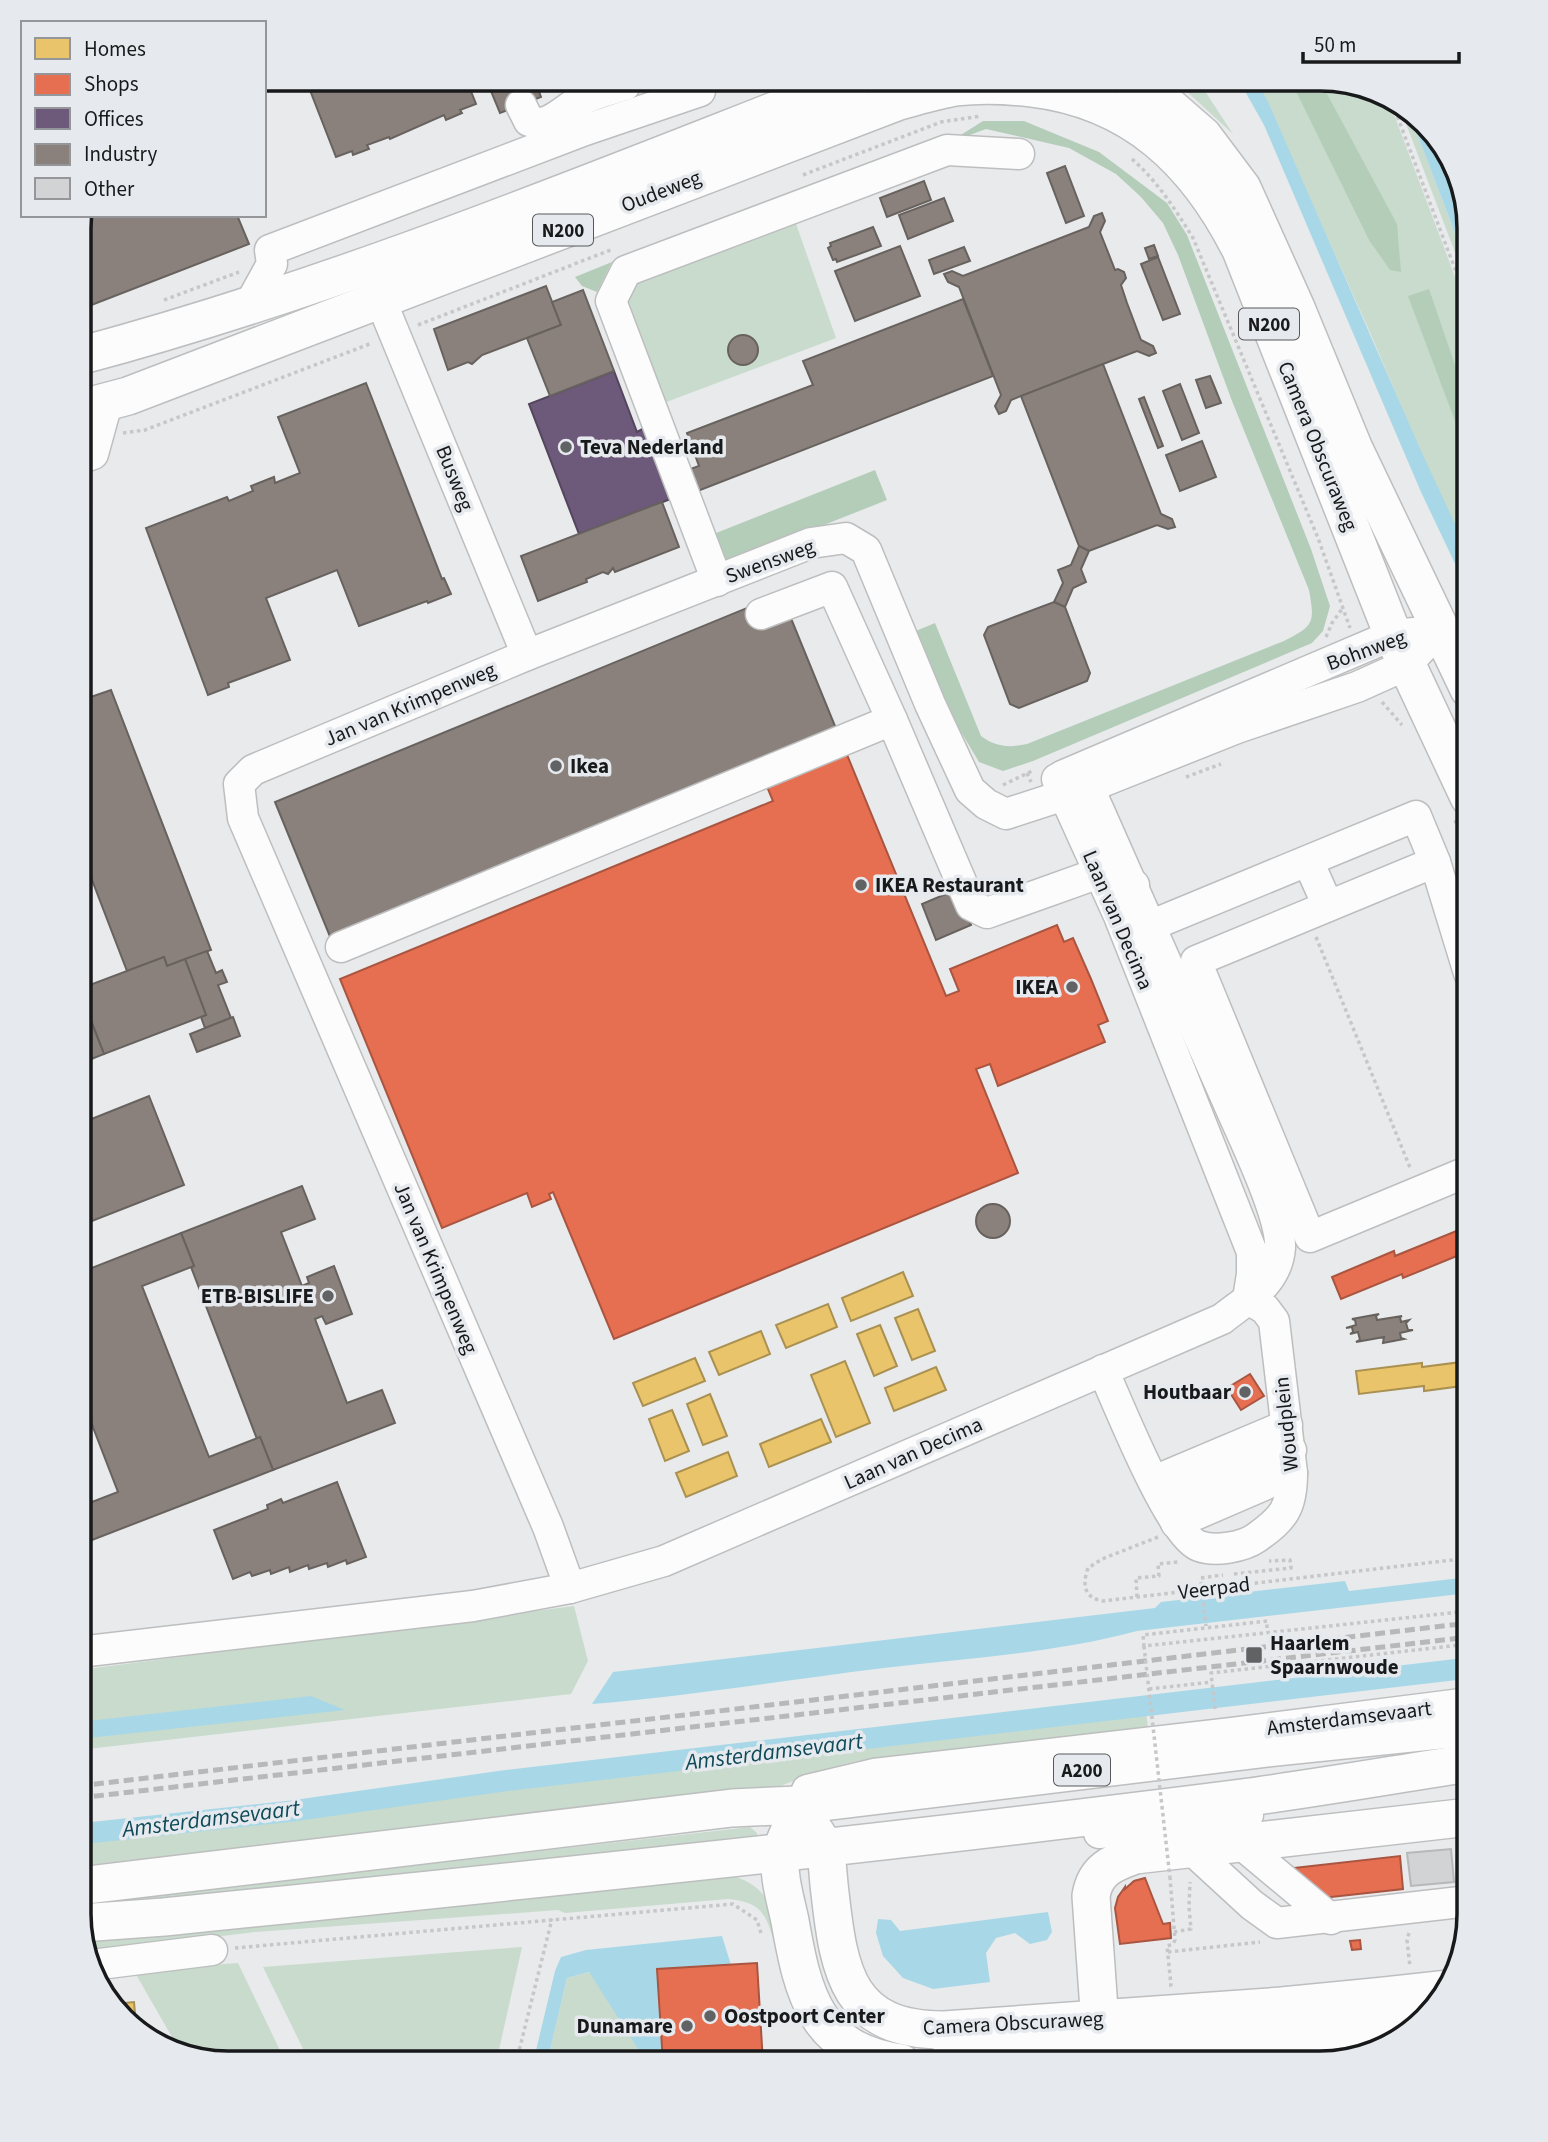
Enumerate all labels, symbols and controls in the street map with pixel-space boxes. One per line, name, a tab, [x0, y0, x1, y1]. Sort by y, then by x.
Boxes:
legend	[21, 21, 266, 217]
scale bar	[1303, 21, 1459, 65]
text: 50 m	[1314, 30, 1356, 60]
text: Homes	[84, 34, 146, 64]
text: Shops	[84, 69, 139, 99]
text: Offices	[84, 104, 144, 134]
text: Industry	[84, 139, 157, 169]
street label: Oudeweg	[617, 162, 706, 220]
text: Other	[84, 174, 135, 204]
road number: N200	[533, 214, 593, 246]
road number: N200	[1239, 308, 1299, 340]
street label: Camera Obscuraweg	[1270, 357, 1366, 536]
place label: Teva Nederland	[580, 432, 724, 462]
marker: Teva Nederland	[558, 439, 574, 455]
street label: Busweg	[428, 441, 482, 516]
street label: Swensweg	[721, 531, 819, 591]
street label: Bohnweg	[1322, 622, 1410, 678]
street label: Jan van Krimpenweg	[320, 654, 501, 754]
place label: Ikea	[570, 751, 609, 781]
marker: Ikea	[548, 758, 564, 774]
street label: Laan van Decima	[1075, 846, 1161, 994]
place label: IKEA Restaurant	[875, 870, 1024, 900]
marker: IKEA Restaurant	[853, 877, 869, 893]
place label: IKEA	[1015, 972, 1059, 1002]
marker: IKEA	[1064, 979, 1080, 995]
street label: Jan van Krimpenweg	[386, 1178, 486, 1359]
place label: ETB-BISLIFE	[201, 1281, 314, 1311]
marker: ETB-BISLIFE	[320, 1288, 336, 1304]
street label: Woudplein	[1266, 1375, 1306, 1473]
place label: Houtbaar	[1143, 1377, 1232, 1407]
marker: Houtbaar	[1237, 1384, 1253, 1400]
street label: Laan van Decima	[839, 1409, 987, 1497]
street label: Veerpad	[1176, 1569, 1252, 1607]
place label: Haarlem Spaarnwoude	[1270, 1628, 1399, 1682]
marker: Haarlem Spaarnwoude	[1244, 1645, 1264, 1665]
street label: Amsterdamsevaart	[1265, 1693, 1433, 1743]
water label: Amsterdamsevaart	[682, 1724, 865, 1779]
road number: A200	[1054, 1754, 1110, 1786]
water label: Amsterdamsevaart	[119, 1791, 302, 1846]
place label: Oostpoort Center	[724, 2001, 885, 2031]
street label: Camera Obscuraweg	[922, 2003, 1104, 2043]
marker: Oostpoort Center	[702, 2008, 718, 2024]
place label: Dunamare	[577, 2011, 673, 2041]
marker: Dunamare	[679, 2018, 695, 2034]

